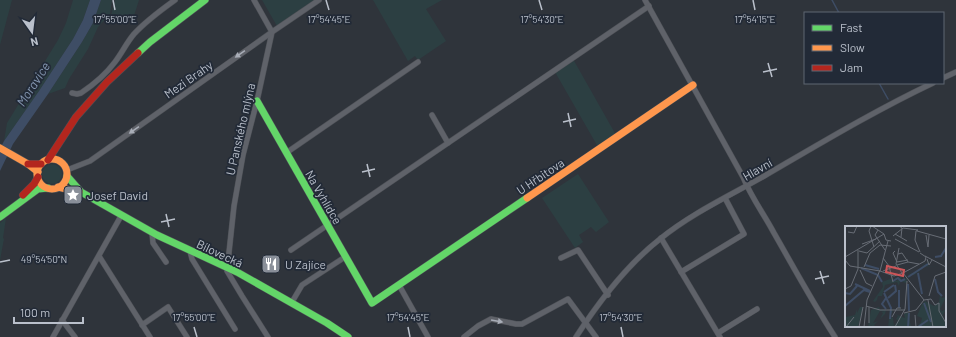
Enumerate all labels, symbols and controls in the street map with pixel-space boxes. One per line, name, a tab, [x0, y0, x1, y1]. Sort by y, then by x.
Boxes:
north arrow	[12, 12, 52, 52]
legend	[804, 12, 944, 84]
text: 17°55'00"E	[93, 13, 137, 25]
text: 17°54'45"E	[307, 13, 351, 25]
text: 17°54'30"E	[520, 13, 564, 25]
text: 17°54'15"E	[734, 13, 776, 25]
text: Fast	[840, 20, 863, 34]
text: N	[29, 35, 40, 49]
text: Slow	[840, 40, 865, 54]
one-way arrow	[235, 50, 246, 58]
street label: Mezi Brahy	[161, 57, 215, 101]
water label: Moravice	[13, 59, 53, 109]
text: Jam	[840, 60, 863, 74]
street label: U Panského mlýna	[223, 82, 257, 176]
one-way arrow	[129, 126, 140, 134]
street label: U Hřbitova	[514, 155, 566, 197]
street label: Hlavní	[740, 155, 774, 183]
street label: Na Vyhlídce	[303, 167, 345, 227]
place icon: Josef David	[62, 184, 84, 206]
place label: Josef David	[87, 188, 148, 202]
inset map	[845, 226, 946, 327]
street label: Bílovecká	[195, 236, 245, 270]
text: 49°54'50"N	[21, 253, 67, 265]
restaurant icon: U Zajíce	[260, 253, 282, 275]
place label: U Zajíce	[285, 257, 326, 271]
scale bar	[14, 299, 83, 325]
text: 100 m	[20, 305, 50, 319]
text: 17°55'00"E	[172, 311, 216, 323]
text: 17°54'45"E	[386, 311, 430, 323]
text: 17°54'30"E	[599, 311, 643, 323]
one-way arrow	[491, 318, 503, 324]

